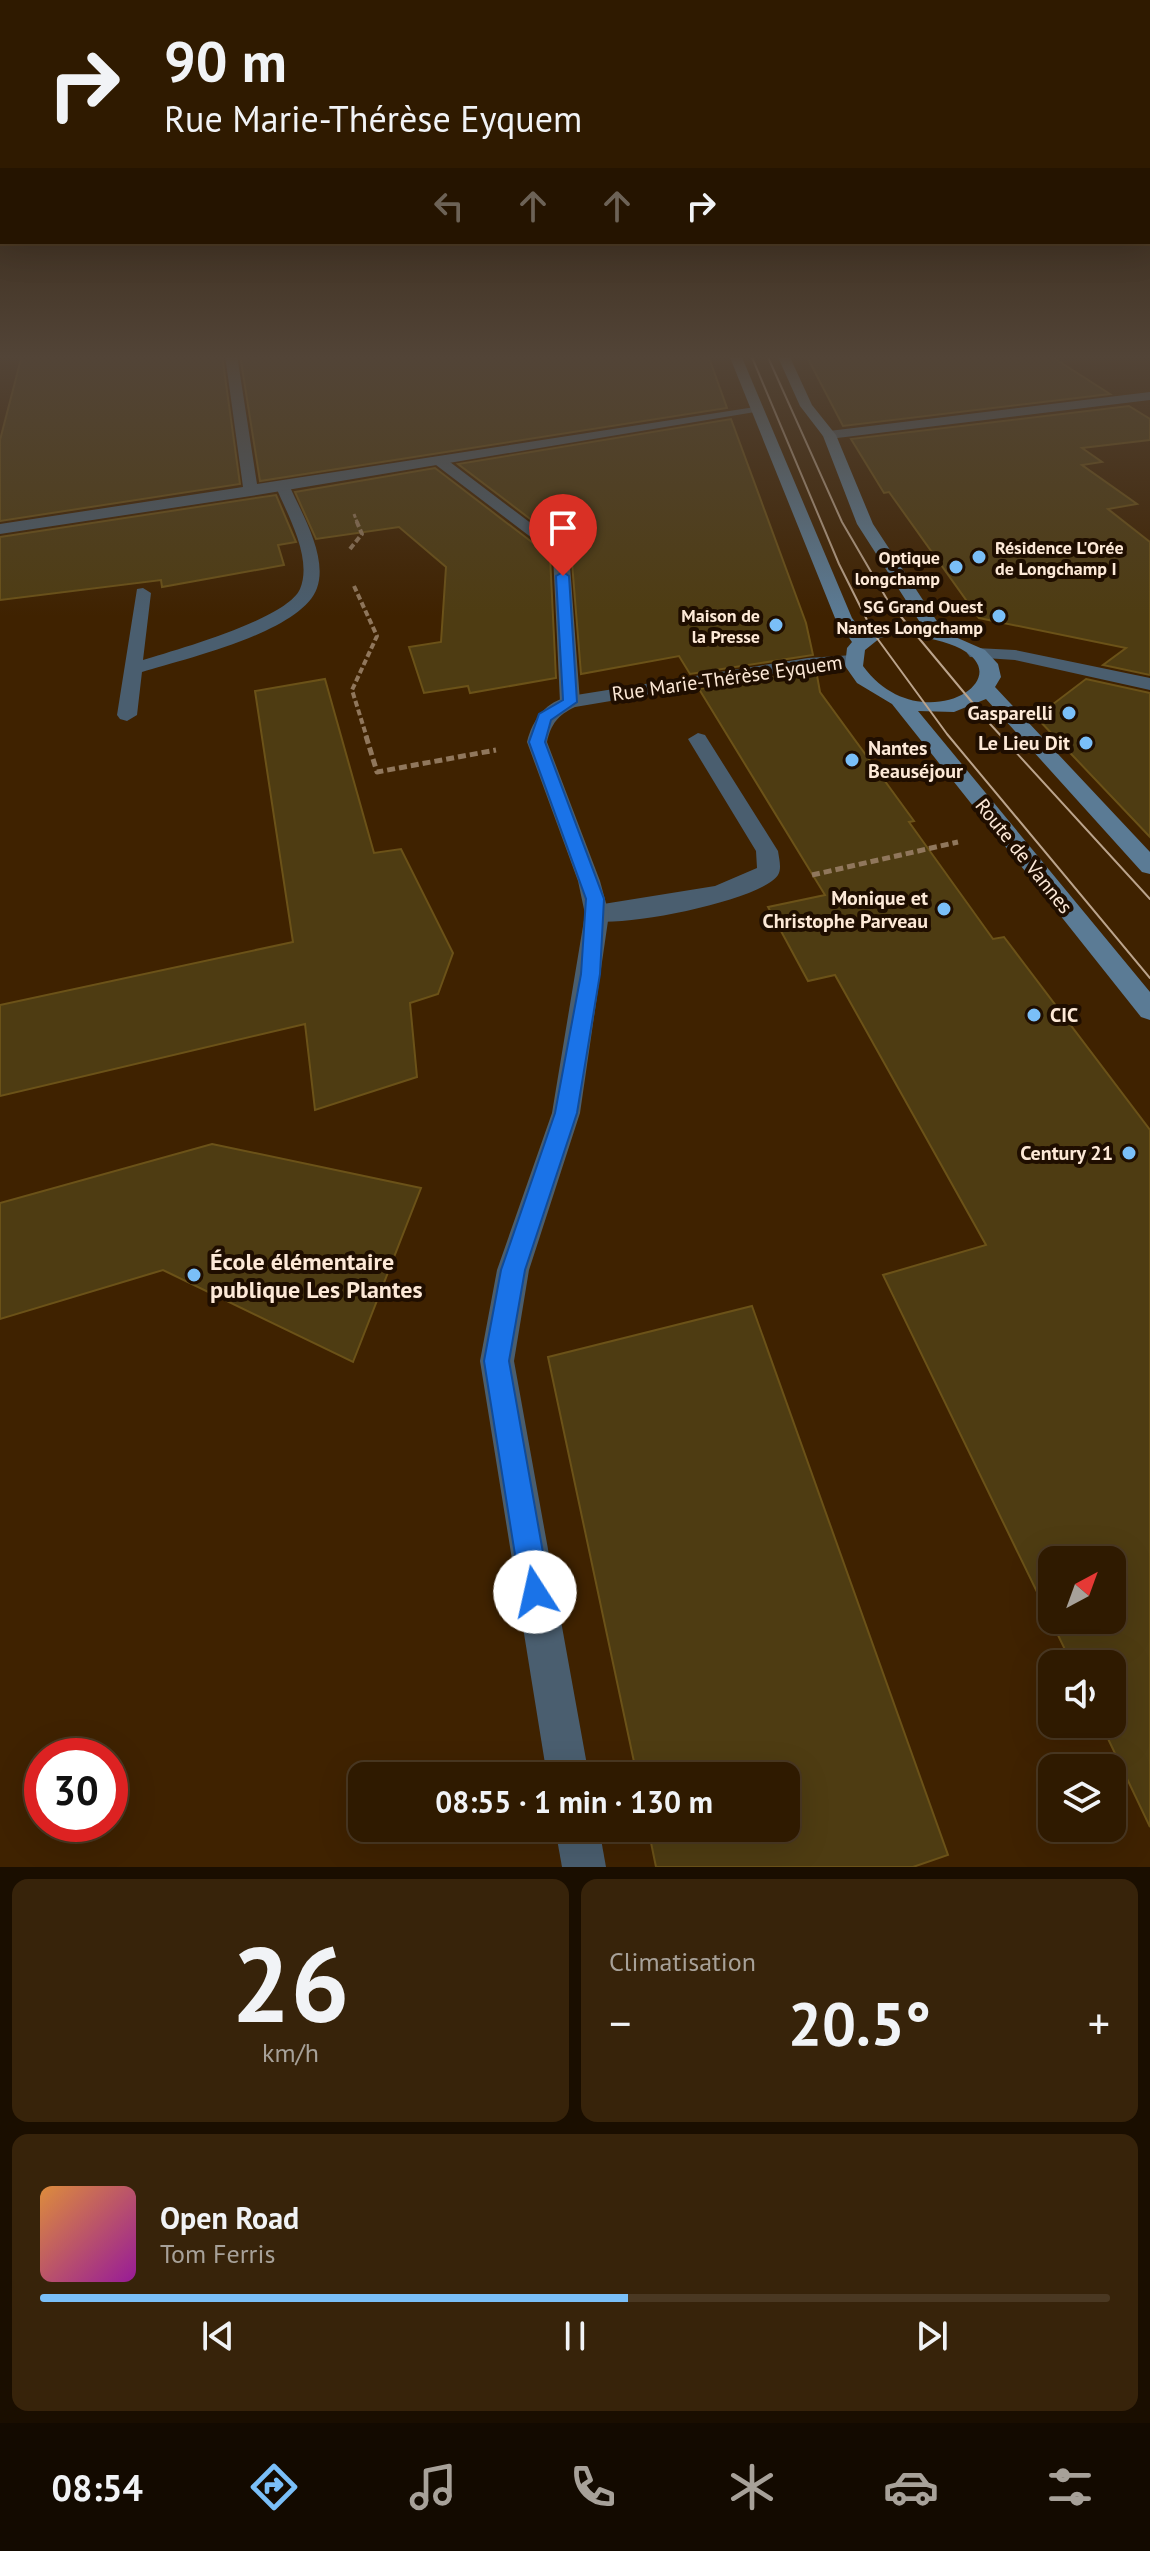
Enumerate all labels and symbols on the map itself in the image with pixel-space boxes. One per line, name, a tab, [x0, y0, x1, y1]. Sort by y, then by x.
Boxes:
pin	[529, 494, 597, 576]
place label: Résidence L'Orée de Longchamp I	[995, 536, 1124, 580]
place label: Optique longchamp	[855, 546, 940, 590]
marker: Résidence L'Orée de Longchamp I	[970, 548, 988, 566]
marker: Optique longchamp	[947, 558, 965, 576]
place label: SG Grand Ouest Nantes Longchamp	[836, 595, 984, 639]
place label: Maison de la Presse	[681, 604, 760, 648]
marker: SG Grand Ouest Nantes Longchamp	[990, 607, 1008, 625]
marker: Maison de la Presse	[767, 616, 785, 634]
street label: Rue Marie-Thérèse Eyquem	[610, 649, 844, 707]
place label: Gasparelli	[967, 700, 1053, 726]
marker: Gasparelli	[1060, 704, 1078, 722]
place label: Le Lieu Dit	[978, 730, 1070, 756]
marker: Le Lieu Dit	[1077, 734, 1095, 752]
place label: Nantes Beauséjour	[868, 735, 963, 784]
marker: Nantes Beauséjour	[843, 751, 861, 769]
street label: Route de Vannes	[970, 793, 1078, 919]
place label: Monique et Christophe Parveau	[763, 885, 928, 934]
marker: Monique et Christophe Parveau	[935, 900, 953, 918]
place label: CIC	[1050, 1002, 1078, 1028]
marker: CIC	[1025, 1006, 1043, 1024]
place label: Century 21	[1020, 1140, 1113, 1166]
marker: Century 21	[1120, 1144, 1138, 1162]
place label: École élémentaire publique Les Plantes	[210, 1246, 423, 1305]
marker: École élémentaire publique Les Plantes	[185, 1266, 203, 1284]
north arrow	[1038, 1546, 1126, 1634]
position arrow	[493, 1550, 577, 1634]
speed limit sign: 30	[24, 1738, 128, 1842]

